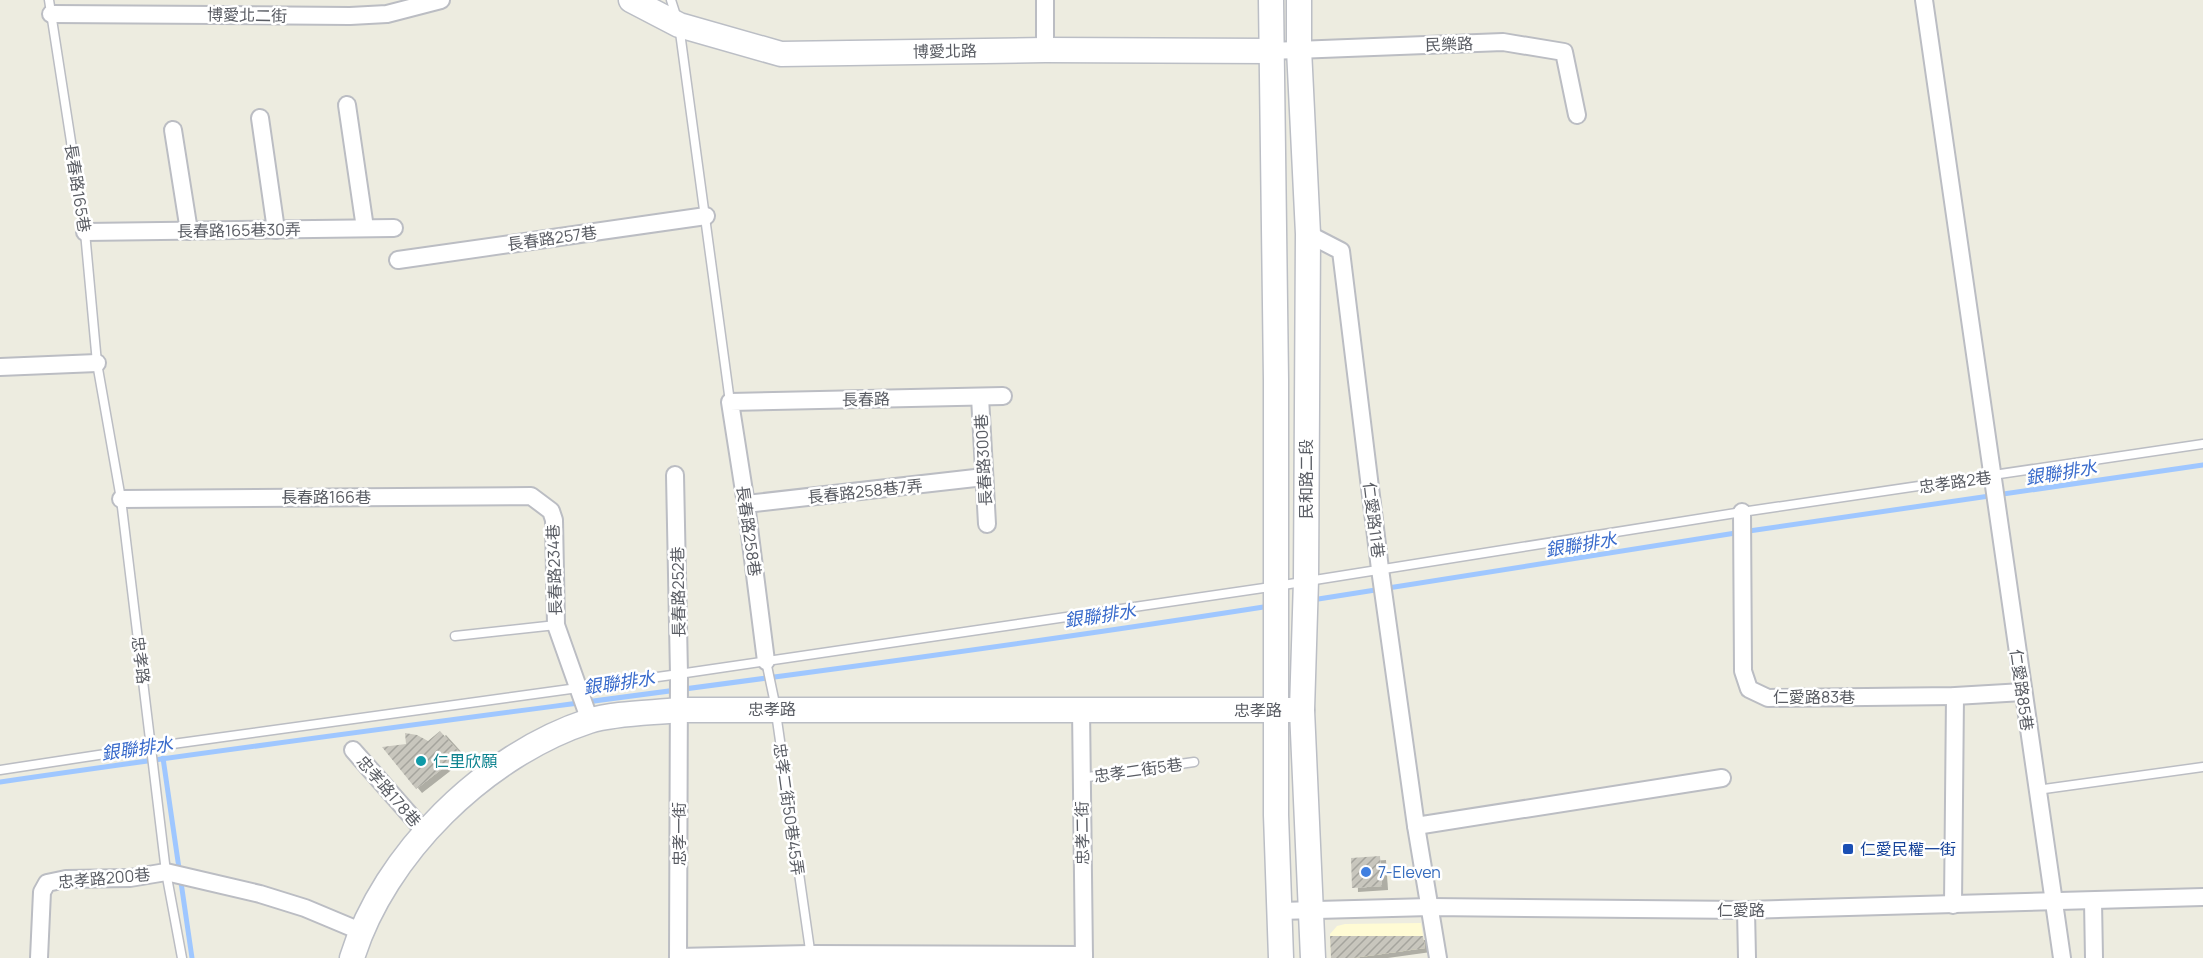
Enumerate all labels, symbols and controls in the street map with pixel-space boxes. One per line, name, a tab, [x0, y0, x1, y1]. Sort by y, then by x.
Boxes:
street label: 博愛北二街	[207, 3, 287, 27]
street label: 民樂路	[1425, 32, 1473, 56]
street label: 博愛北路	[913, 39, 977, 63]
street label: 長春路165巷	[60, 142, 96, 234]
street label: 長春路165巷30弄	[177, 218, 301, 242]
street label: 長春路257巷	[506, 221, 598, 255]
street label: 長春路	[842, 388, 890, 410]
street label: 長春路300巷	[970, 413, 996, 507]
street label: 民和路二段	[1295, 439, 1317, 519]
water label: 銀聯排水	[2024, 454, 2099, 489]
street label: 忠孝路2巷	[1917, 466, 1993, 498]
street label: 長春路258巷7弄	[806, 474, 924, 508]
street label: 仁愛路11巷	[1358, 481, 1390, 559]
street label: 長春路258巷	[732, 484, 766, 578]
street label: 長春路166巷	[281, 486, 371, 508]
street label: 長春路234巷	[541, 524, 567, 616]
water label: 銀聯排水	[1544, 526, 1619, 561]
street label: 長春路252巷	[666, 546, 690, 638]
water label: 銀聯排水	[1063, 598, 1138, 632]
street label: 忠孝路	[127, 635, 155, 685]
street label: 仁愛路85巷	[2005, 648, 2039, 732]
water label: 銀聯排水	[582, 665, 657, 699]
street label: 仁愛路83巷	[1773, 686, 1855, 708]
street label: 忠孝路	[748, 698, 796, 720]
street label: 忠孝路	[1234, 699, 1282, 721]
water label: 銀聯排水	[100, 731, 175, 765]
street label: 忠孝二街50巷45弄	[769, 741, 809, 877]
place label: 仁里欣願	[433, 750, 498, 772]
street label: 忠孝路178巷	[352, 751, 426, 831]
street label: 忠孝二街5巷	[1092, 753, 1184, 787]
marker: 仁里欣願	[414, 754, 428, 768]
street label: 忠孝二街	[1070, 801, 1094, 865]
street label: 忠孝一街	[668, 802, 690, 866]
place label: 仁愛民權一街	[1860, 838, 1956, 860]
marker: 仁愛民權一街	[1841, 842, 1855, 856]
place label: 7-Eleven	[1378, 861, 1441, 883]
street label: 忠孝路200巷	[57, 863, 151, 893]
marker: 7-Eleven	[1359, 865, 1373, 879]
street label: 仁愛路	[1717, 899, 1765, 921]

